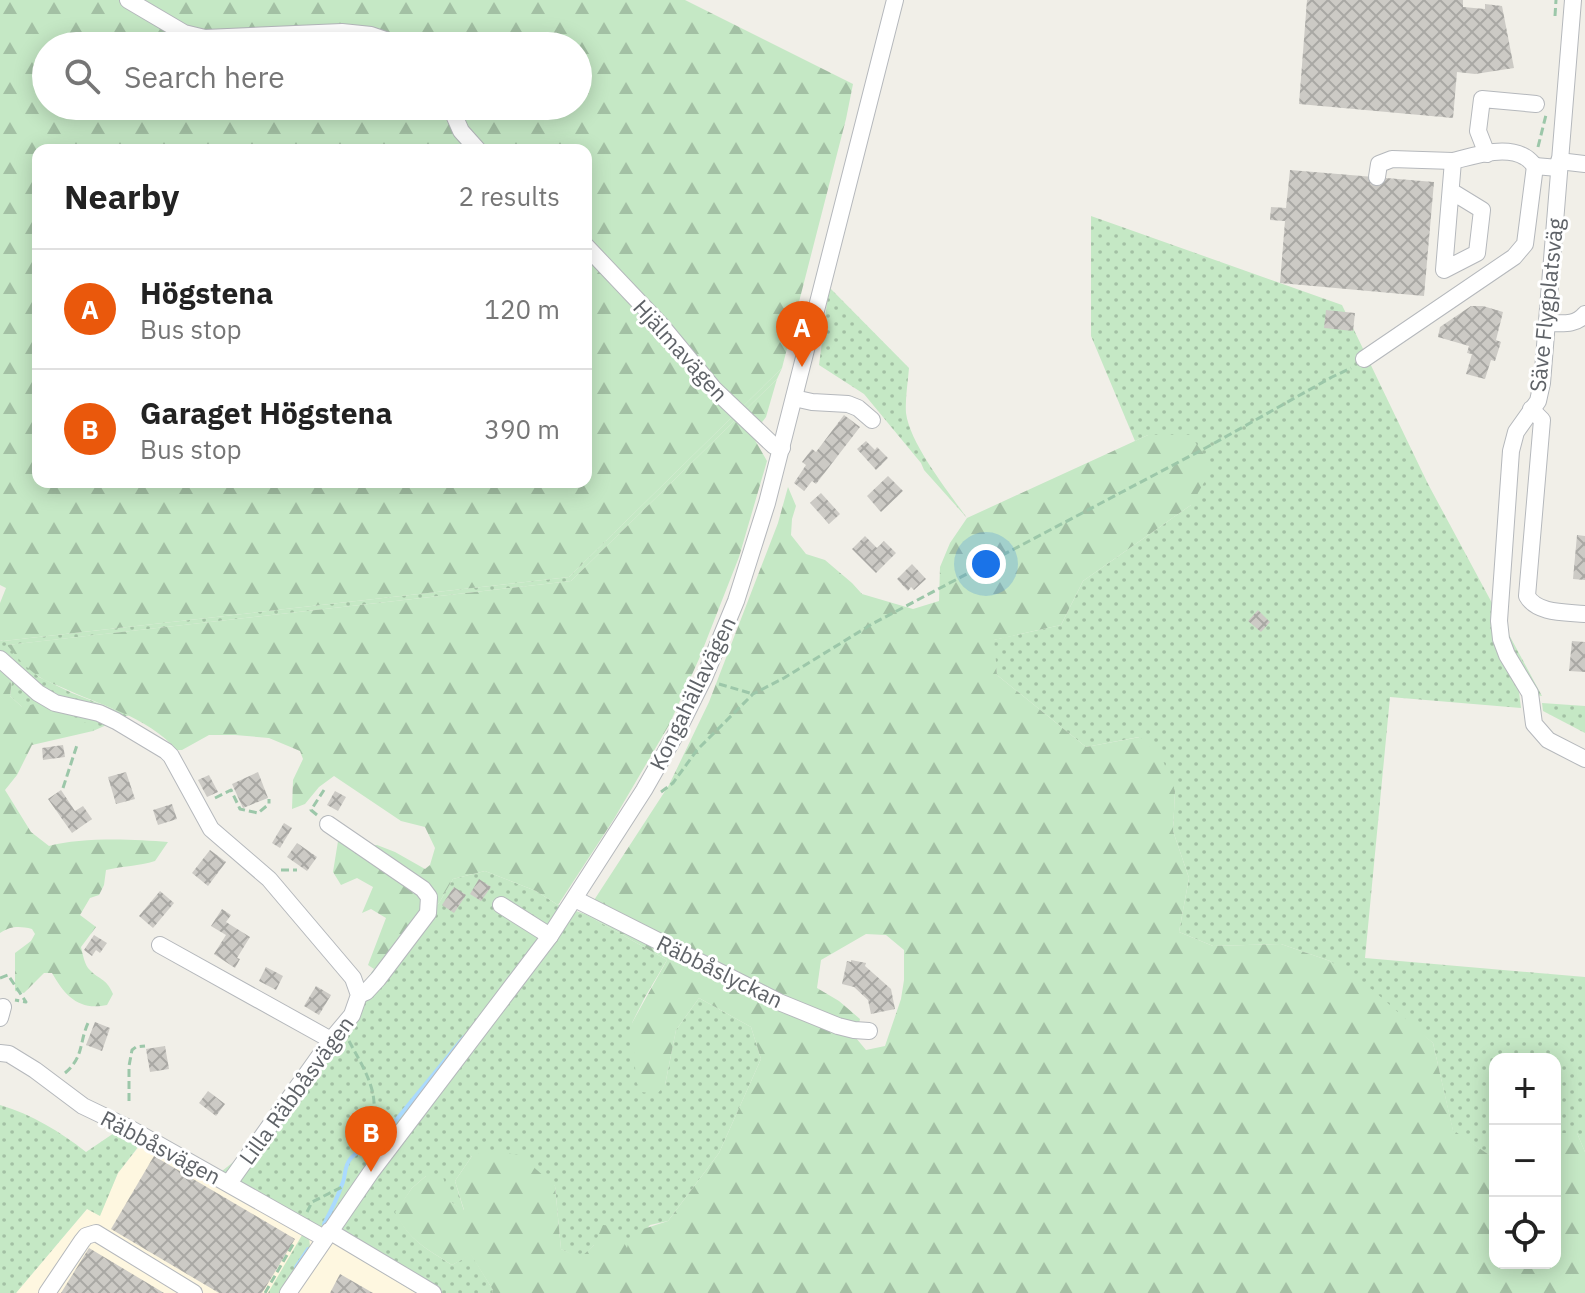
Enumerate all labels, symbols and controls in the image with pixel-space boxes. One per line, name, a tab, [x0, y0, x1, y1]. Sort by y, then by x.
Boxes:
search box	[32, 32, 592, 120]
icon: search	[60, 54, 104, 98]
text: Search here	[124, 57, 285, 96]
text: Nearby	[64, 174, 179, 218]
text: 2 results	[458, 179, 560, 213]
street label: Säve Flygplatsväg	[1522, 216, 1570, 393]
text: Högstena	[140, 273, 273, 312]
text: A	[81, 292, 99, 326]
text: 120 m	[484, 292, 560, 326]
street label: Hjälmavägen	[627, 293, 735, 407]
pin: A	[776, 301, 828, 367]
text: Bus stop	[140, 312, 242, 346]
text: Garaget Högstena	[140, 393, 392, 432]
text: B	[81, 412, 99, 446]
text: 390 m	[484, 412, 560, 446]
text: Bus stop	[140, 432, 242, 466]
your location	[966, 544, 1006, 584]
street label: Kongahällavägen	[642, 611, 742, 775]
street label: Räbbåslyckan	[652, 928, 788, 1014]
street label: Lilla Räbbåsvägen	[232, 1010, 360, 1170]
map controls	[1489, 1053, 1561, 1269]
button: +	[1489, 1053, 1561, 1125]
street label: Räbbåsvägen	[96, 1103, 226, 1191]
pin: B	[345, 1106, 397, 1172]
button: −	[1489, 1125, 1561, 1197]
button: locate	[1489, 1197, 1561, 1269]

